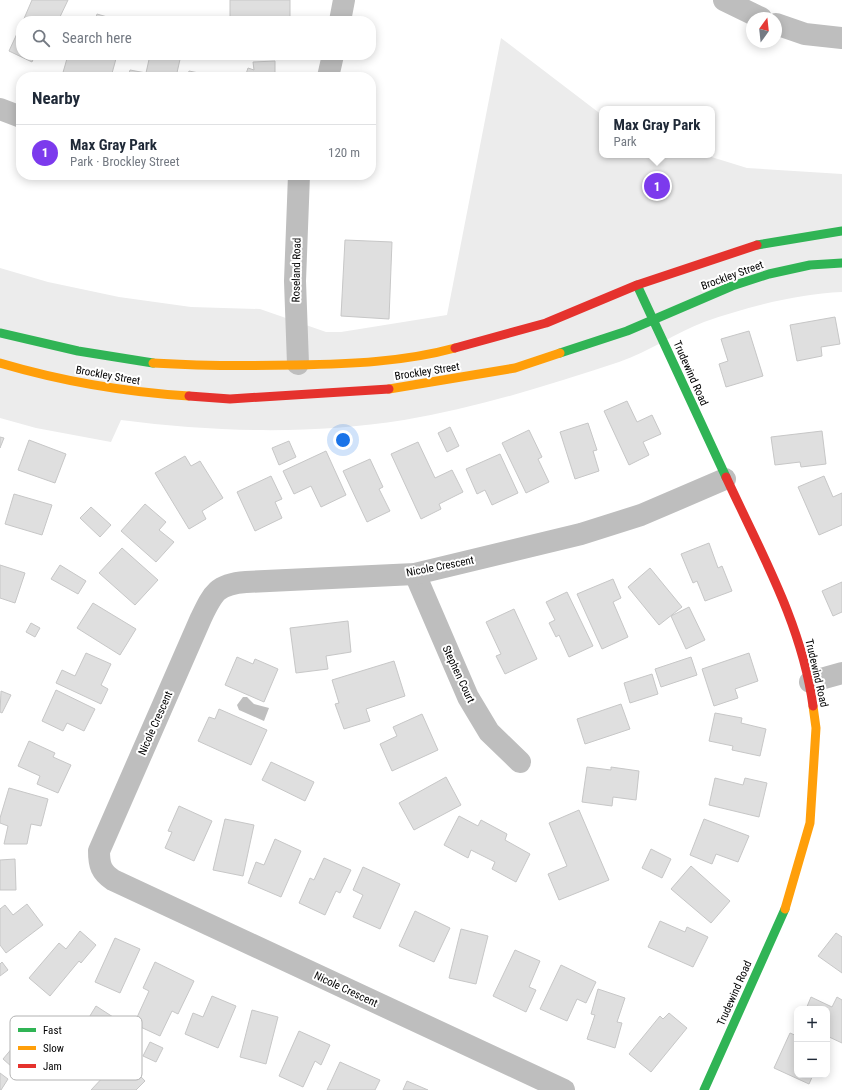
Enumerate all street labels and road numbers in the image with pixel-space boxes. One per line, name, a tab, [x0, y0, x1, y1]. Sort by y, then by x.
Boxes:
street label: Roseland Road	[289, 238, 304, 302]
street label: Brockley Street	[699, 258, 765, 293]
street label: Trudewind Road	[670, 339, 711, 408]
street label: Brockley Street	[394, 360, 460, 383]
street label: Brockley Street	[75, 363, 141, 388]
street label: Nicole Crescent	[405, 554, 475, 579]
street label: Trudewind Road	[802, 638, 831, 709]
street label: Stephen Court	[440, 643, 477, 705]
street label: Nicole Crescent	[136, 689, 175, 757]
street label: Trudewind Road	[714, 959, 755, 1028]
street label: Nicole Crescent	[312, 969, 380, 1010]

